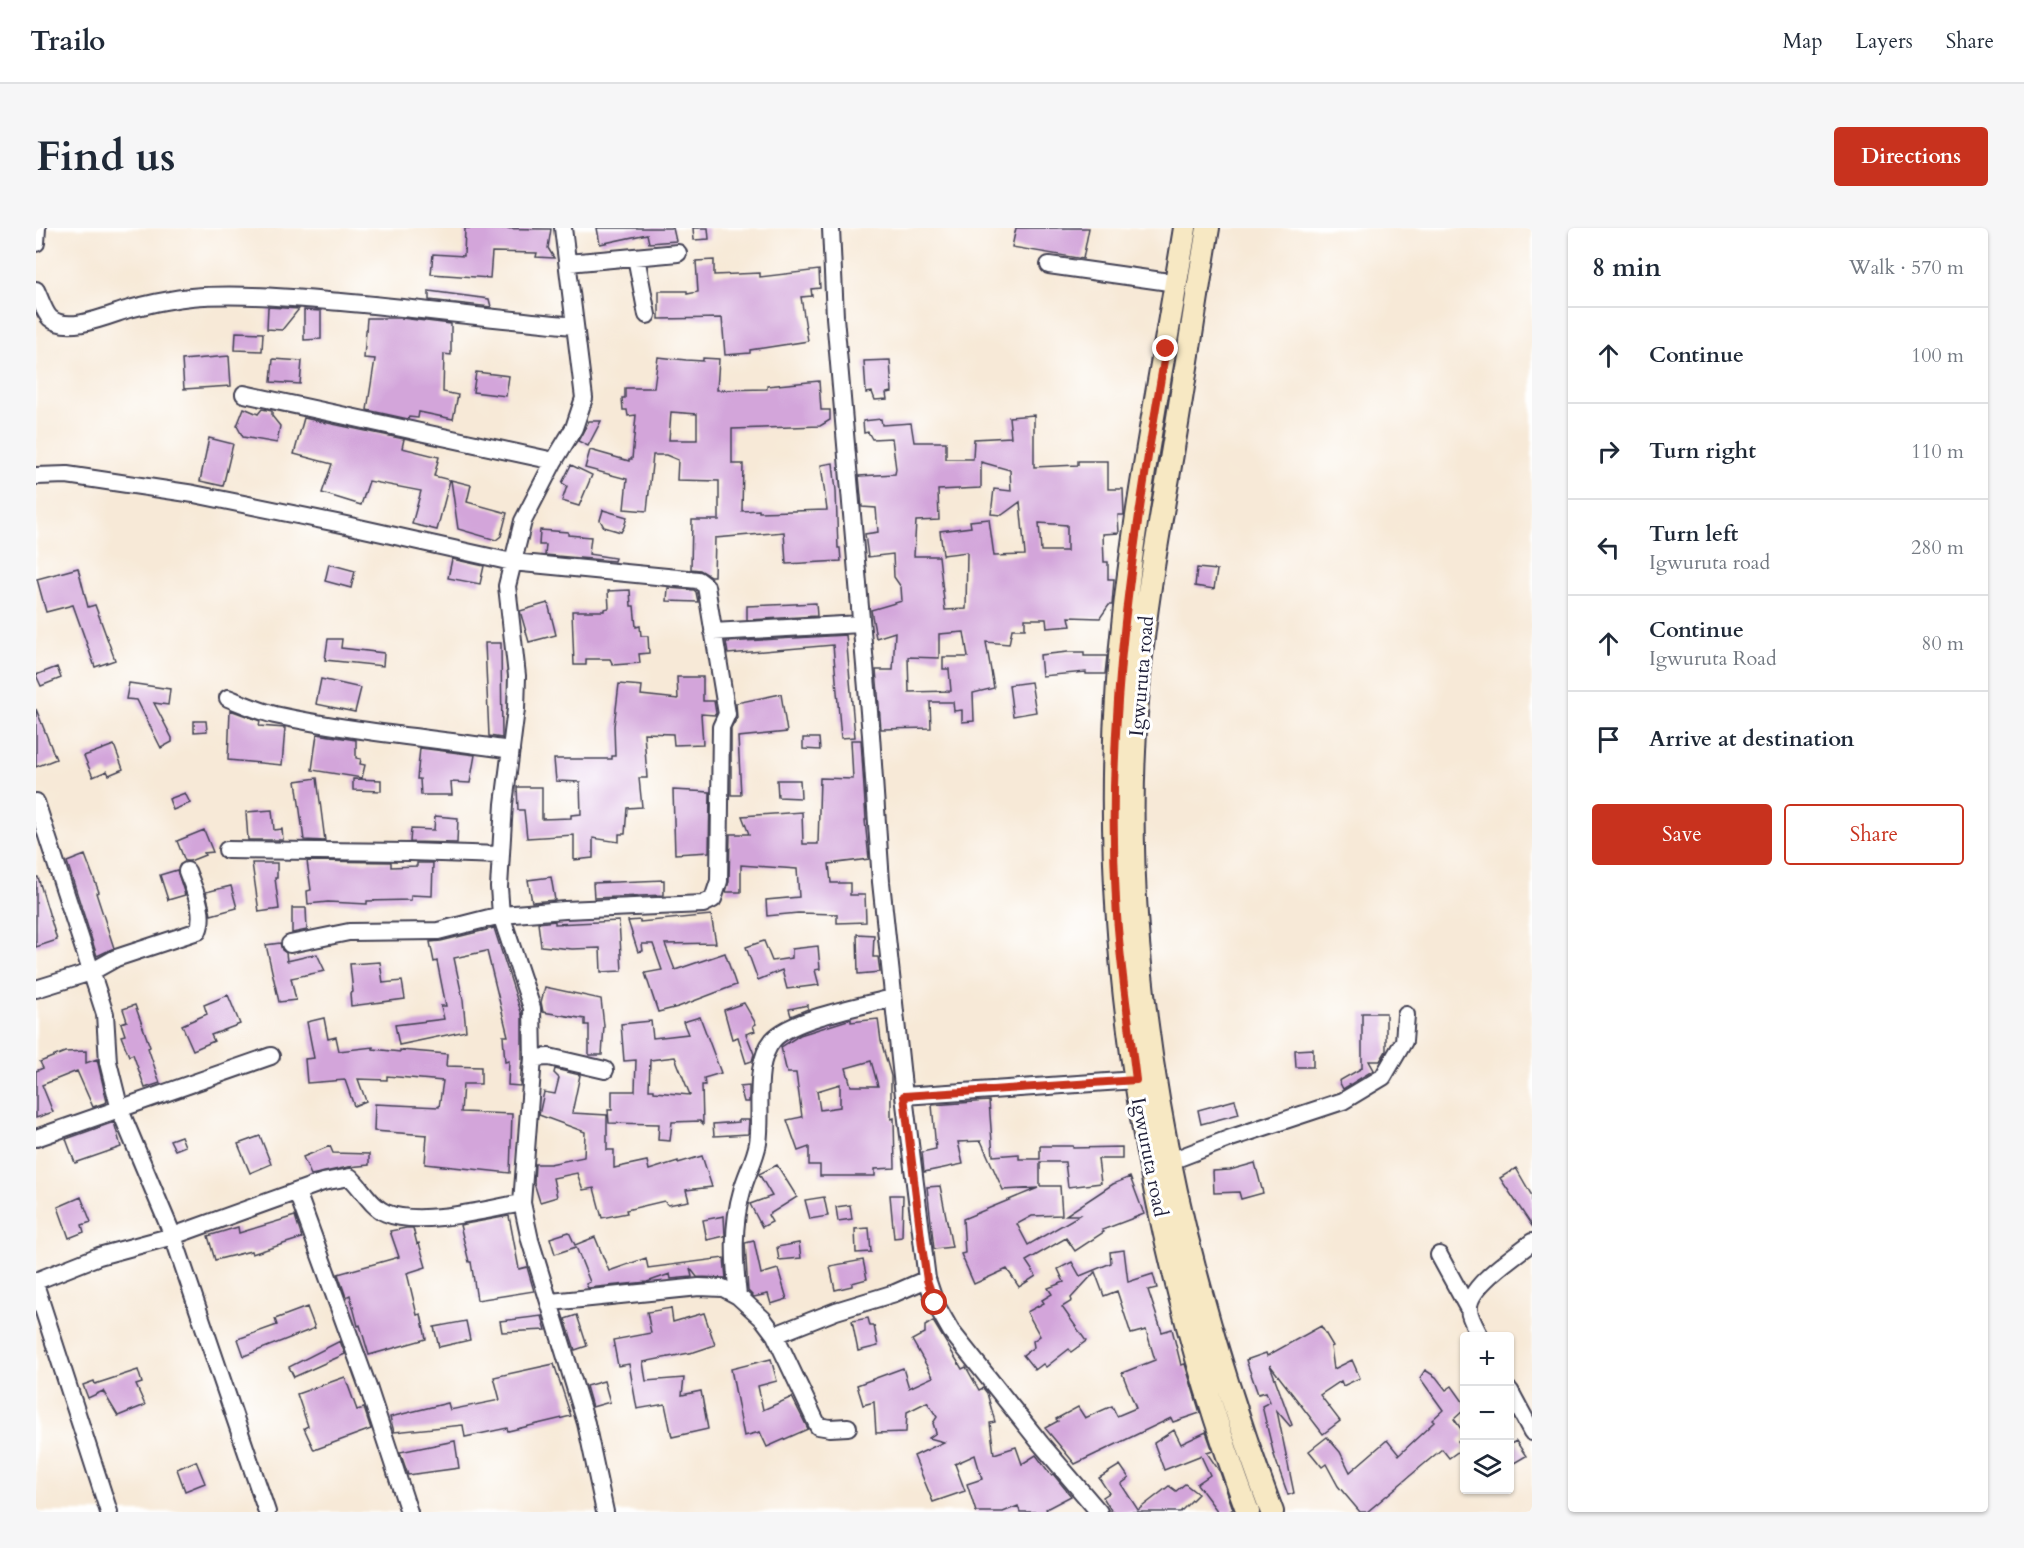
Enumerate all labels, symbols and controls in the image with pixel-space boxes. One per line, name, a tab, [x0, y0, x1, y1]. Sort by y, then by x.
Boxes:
text: Trailo	[30, 22, 105, 60]
text: Map	[1783, 27, 1823, 56]
text: Layers	[1856, 27, 1913, 56]
text: Share	[1946, 27, 1994, 56]
button: Directions	[1834, 127, 1988, 186]
text: Find us	[36, 128, 176, 185]
text: 8 min	[1592, 250, 1661, 285]
text: Walk · 570 m	[1849, 254, 1964, 281]
route end	[1152, 335, 1178, 361]
icon: ahead	[1592, 339, 1625, 372]
text: Continue	[1649, 340, 1744, 370]
text: 100 m	[1911, 342, 1964, 369]
icon: right	[1592, 435, 1625, 468]
text: Turn right	[1649, 436, 1756, 466]
text: 110 m	[1911, 438, 1964, 465]
text: Turn left	[1649, 519, 1738, 549]
icon: left	[1592, 531, 1625, 564]
text: 280 m	[1911, 534, 1964, 561]
text: Igwuruta road	[1649, 549, 1770, 576]
street label: Igwuruta road	[1123, 614, 1160, 738]
text: Continue	[1649, 615, 1744, 645]
icon: ahead	[1592, 627, 1625, 660]
text: 80 m	[1921, 630, 1964, 657]
text: Igwuruta Road	[1649, 645, 1777, 672]
icon: arrive	[1592, 723, 1625, 756]
text: Arrive at destination	[1649, 724, 1854, 754]
button: Save	[1592, 804, 1772, 865]
button: Share	[1784, 804, 1964, 865]
street label: Igwuruta road	[1125, 1095, 1174, 1219]
route start	[921, 1289, 947, 1315]
map controls	[1460, 1332, 1514, 1494]
button: +	[1460, 1332, 1514, 1386]
button: −	[1460, 1386, 1514, 1440]
button: layers	[1460, 1440, 1514, 1494]

